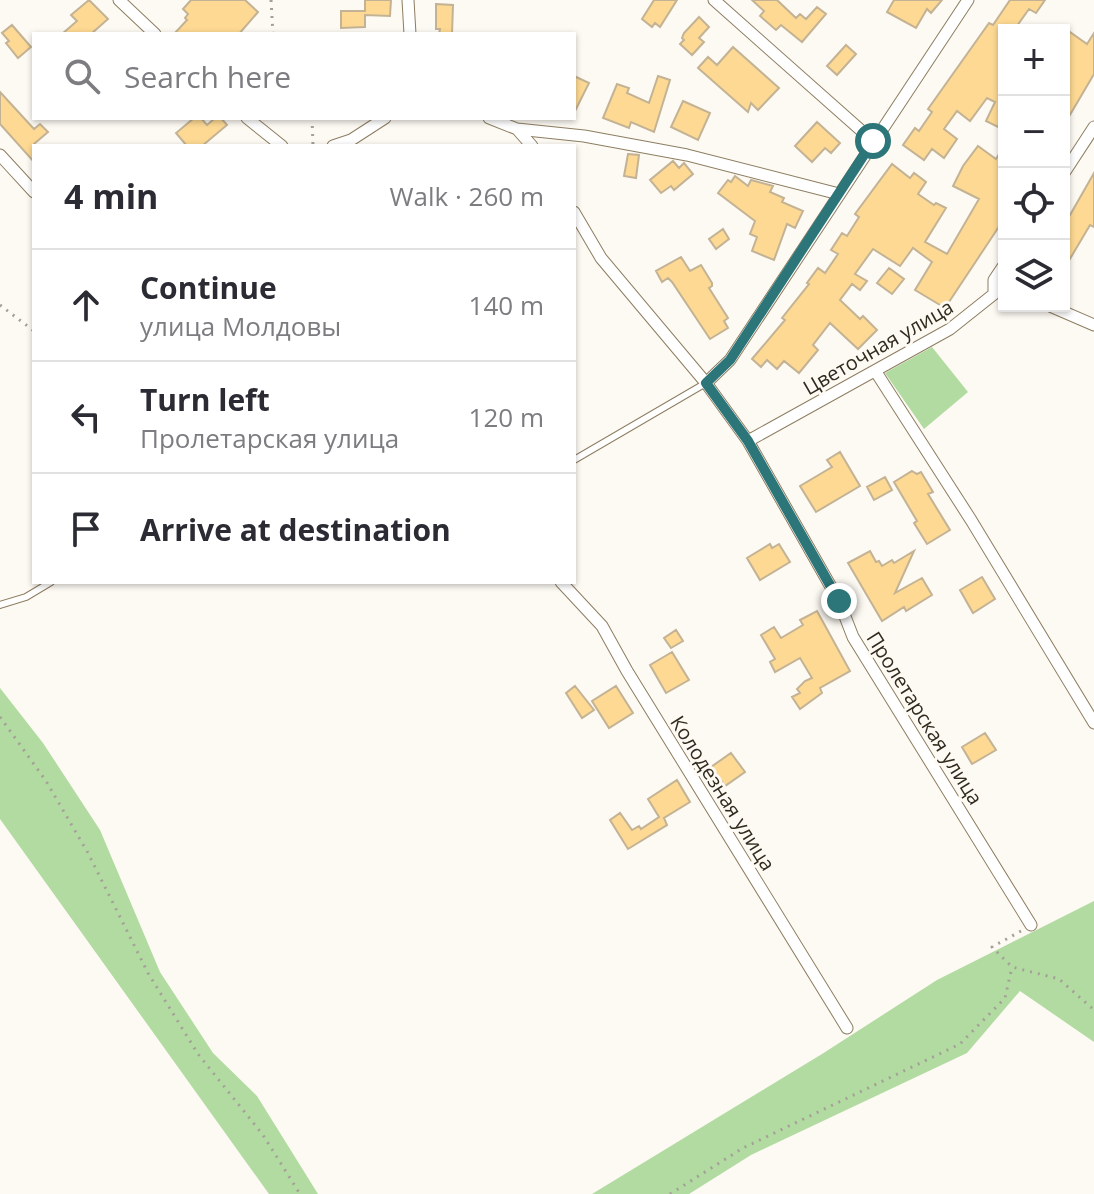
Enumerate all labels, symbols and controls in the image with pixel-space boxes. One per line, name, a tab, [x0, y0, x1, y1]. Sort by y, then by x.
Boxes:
map controls	[998, 24, 1070, 312]
button: +	[998, 24, 1070, 96]
search box	[32, 32, 576, 120]
icon: search	[60, 54, 104, 98]
text: Search here	[124, 56, 291, 97]
button: −	[998, 96, 1070, 168]
route start	[855, 123, 891, 159]
button: locate	[998, 168, 1070, 240]
text: 4 min	[64, 173, 158, 219]
text: Walk · 260 m	[390, 178, 544, 214]
button: layers	[998, 240, 1070, 312]
text: Continue	[140, 267, 277, 308]
icon: ahead	[64, 283, 108, 327]
text: 140 m	[469, 287, 544, 323]
street label: Цветочная улица	[798, 293, 958, 401]
text: улица Молдовы	[140, 308, 341, 344]
text: Turn left	[140, 379, 270, 420]
icon: left	[64, 395, 108, 439]
text: 120 m	[469, 399, 544, 435]
text: Пролетарская улица	[140, 420, 399, 456]
icon: arrive	[64, 507, 108, 551]
text: Arrive at destination	[140, 509, 451, 550]
route end	[821, 583, 857, 619]
street label: Пролетарская улица	[861, 626, 989, 810]
street label: Колодезная улица	[664, 710, 782, 876]

